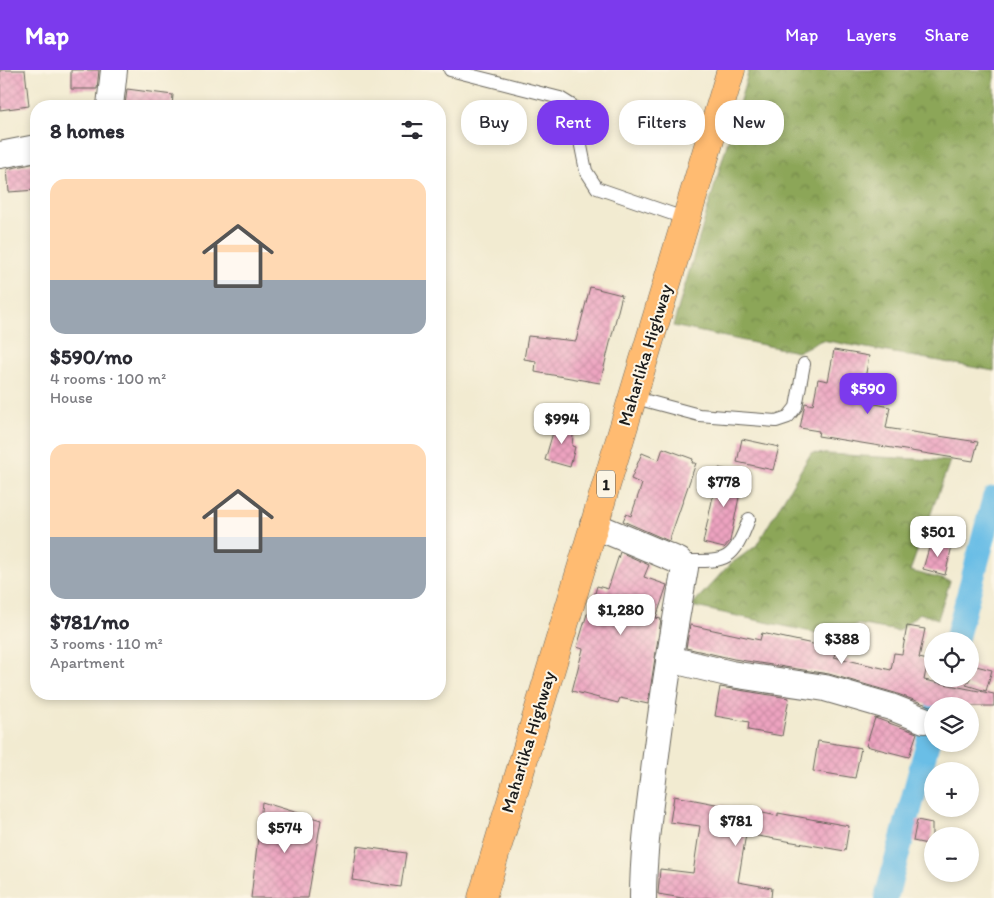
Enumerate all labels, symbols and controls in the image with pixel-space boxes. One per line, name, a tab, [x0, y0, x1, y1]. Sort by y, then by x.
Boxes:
text: Map	[25, 21, 69, 50]
text: Map	[785, 24, 818, 46]
text: Layers	[846, 24, 896, 46]
text: Share	[924, 24, 969, 46]
chip: Buy	[461, 100, 527, 145]
chip: Rent	[537, 100, 609, 145]
chip: Filters	[619, 100, 705, 145]
chip: New	[715, 100, 784, 145]
icon: filters	[398, 116, 426, 144]
text: 8 homes	[50, 118, 125, 143]
icon: home	[193, 211, 283, 301]
street label: Maharlika Highway	[613, 281, 677, 429]
text: $590/mo	[50, 344, 133, 369]
text: 4 rooms · 100 m²	[50, 369, 166, 388]
pin: $590	[838, 372, 898, 415]
text: $590	[851, 379, 885, 398]
text: House	[50, 388, 93, 407]
pin: $994	[532, 402, 592, 445]
text: $994	[545, 409, 579, 428]
pin: $778	[694, 466, 754, 508]
road number: 1	[597, 470, 615, 498]
text: $778	[708, 472, 740, 491]
icon: home	[193, 476, 283, 566]
pin: $501	[908, 516, 968, 558]
text: $501	[921, 522, 955, 541]
pin: $1,280	[580, 594, 662, 636]
text: $1,280	[598, 600, 644, 619]
text: $781/mo	[50, 609, 129, 634]
pin: $388	[812, 622, 872, 665]
text: $388	[825, 629, 859, 648]
map controls	[924, 632, 979, 882]
button: locate	[924, 632, 979, 687]
text: 3 rooms · 110 m²	[50, 634, 163, 653]
text: Apartment	[50, 653, 125, 672]
street label: Maharlika Highway	[496, 668, 560, 816]
button: layers	[924, 697, 979, 752]
button: +	[924, 762, 979, 817]
pin: $781	[706, 804, 766, 847]
text: $781	[720, 811, 752, 830]
pin: $574	[255, 812, 315, 854]
text: $574	[268, 818, 302, 837]
button: −	[924, 827, 979, 882]

